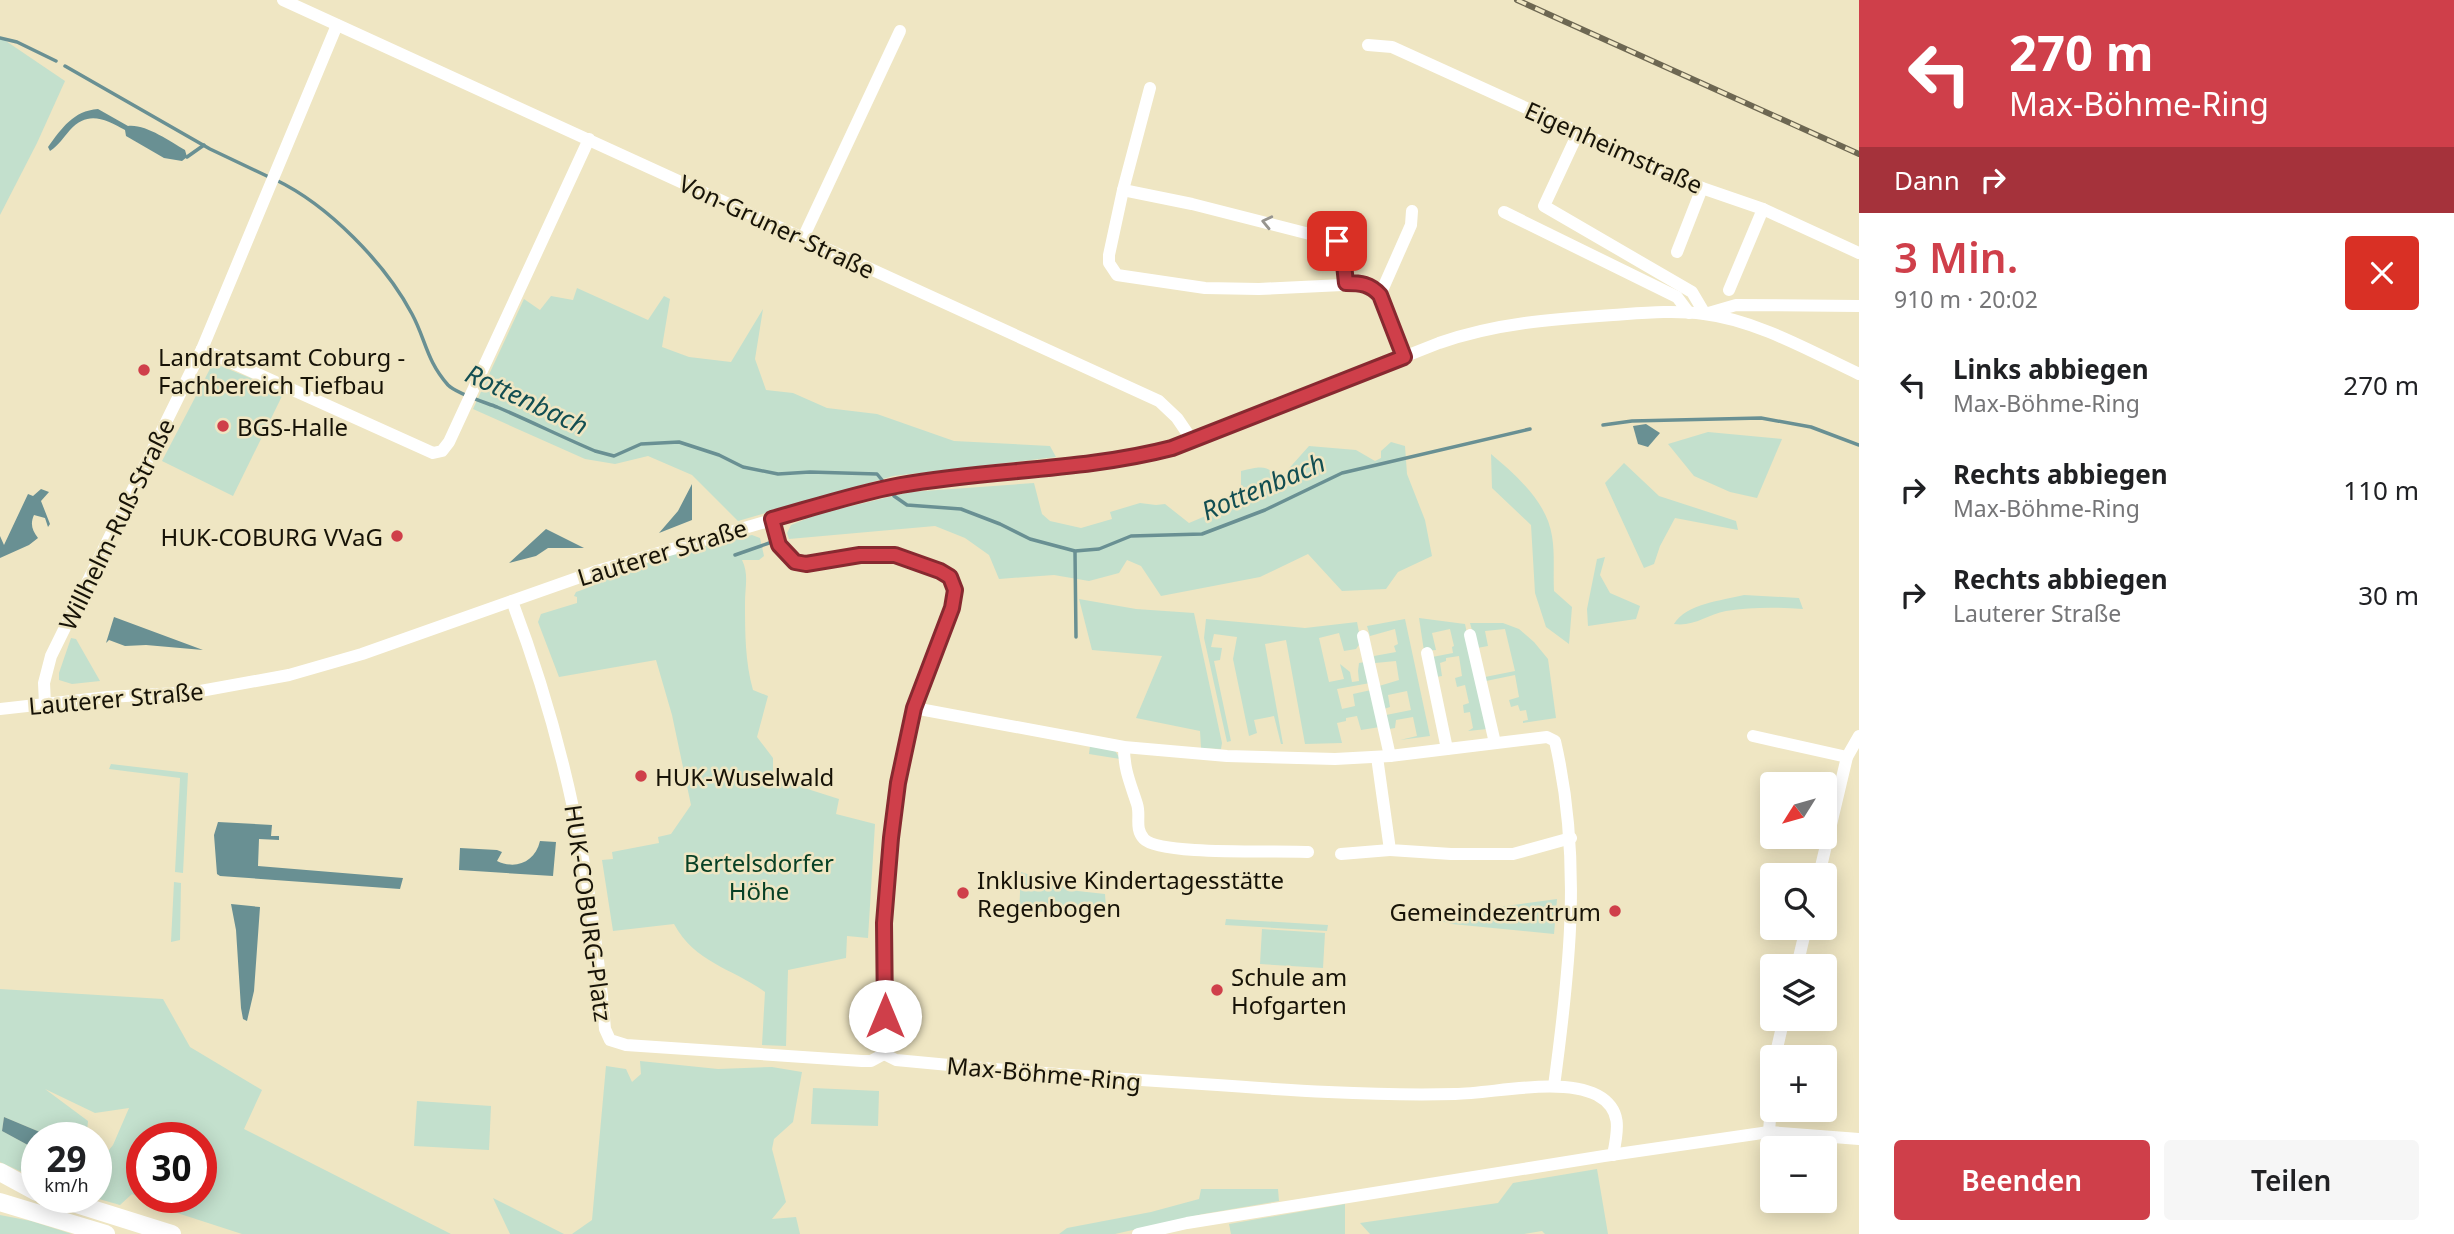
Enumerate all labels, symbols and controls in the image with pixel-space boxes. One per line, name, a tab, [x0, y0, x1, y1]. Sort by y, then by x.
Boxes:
text: 270 m	[2009, 19, 2154, 85]
icon: left	[1894, 28, 1985, 119]
text: Max-Böhme-Ring	[2009, 82, 2269, 125]
street label: Eigenheimstraße	[1520, 93, 1708, 201]
icon: right	[1974, 161, 2012, 199]
text: Dann	[1894, 162, 1960, 198]
street label: Von-Gruner-Straße	[674, 166, 880, 286]
pin	[1307, 211, 1367, 271]
one-way arrow	[1261, 216, 1273, 230]
icon: arrive	[1318, 222, 1356, 260]
text: 3 Min.	[1894, 228, 2018, 285]
button: close	[2345, 236, 2419, 310]
text: 910 m · 20:02	[1894, 283, 2038, 315]
place label: Landratsamt Coburg - Fachbereich Tiefbau	[158, 340, 405, 401]
text: Links abbiegen	[1953, 351, 2149, 387]
water label: Rottenbach	[460, 355, 594, 443]
marker: Landratsamt Coburg - Fachbereich Tiefbau	[136, 362, 152, 378]
icon: left	[1894, 366, 1932, 404]
text: 270 m	[2343, 367, 2419, 403]
text: Max-Böhme-Ring	[1953, 387, 2140, 419]
place label: BGS-Halle	[237, 410, 348, 443]
street label: Willhelm-Ruß-Straße	[50, 413, 182, 635]
marker: BGS-Halle	[215, 418, 231, 434]
water label: Rottenbach	[1195, 444, 1331, 528]
text: Rechts abbiegen	[1953, 456, 2168, 492]
icon: right	[1894, 471, 1932, 509]
text: 110 m	[2343, 472, 2419, 508]
text: Max-Böhme-Ring	[1953, 492, 2140, 524]
street label: Lauterer Straße	[573, 511, 751, 593]
place label: HUK-COBURG VVaG	[161, 520, 383, 553]
marker: HUK-COBURG VVaG	[389, 528, 405, 544]
text: Rechts abbiegen	[1953, 561, 2168, 597]
icon: right	[1894, 576, 1932, 614]
text: 30 m	[2358, 577, 2419, 613]
text: Lauterer Straße	[1953, 597, 2121, 629]
street label: Lauterer Straße	[27, 674, 205, 722]
place label: HUK-Wuselwald	[655, 760, 834, 793]
marker: HUK-Wuselwald	[633, 768, 649, 784]
north arrow	[1760, 772, 1838, 849]
map controls	[1760, 772, 1837, 1213]
street label: HUK-COBURG-Platz	[557, 802, 621, 1024]
park label: Bertelsdorfer Höhe	[684, 846, 834, 907]
place label: Inklusive Kindertagesstätte Regenbogen	[977, 863, 1284, 924]
button: search	[1760, 863, 1837, 940]
marker: Inklusive Kindertagesstätte Regenbogen	[955, 885, 971, 901]
place label: Gemeindezentrum	[1389, 895, 1601, 928]
marker: Gemeindezentrum	[1607, 903, 1623, 919]
button: layers	[1760, 954, 1837, 1031]
place label: Schule am Hofgarten	[1231, 960, 1347, 1021]
position arrow	[848, 979, 922, 1053]
marker: Schule am Hofgarten	[1209, 982, 1225, 998]
button: +	[1760, 1045, 1837, 1122]
street label: Max-Böhme-Ring	[945, 1048, 1143, 1098]
speed limit sign: 30	[126, 1122, 217, 1213]
text: 29	[46, 1135, 87, 1182]
button: −	[1760, 1136, 1837, 1213]
button: Beenden	[1894, 1140, 2150, 1220]
button: Teilen	[2164, 1140, 2419, 1220]
text: km/h	[44, 1173, 89, 1197]

